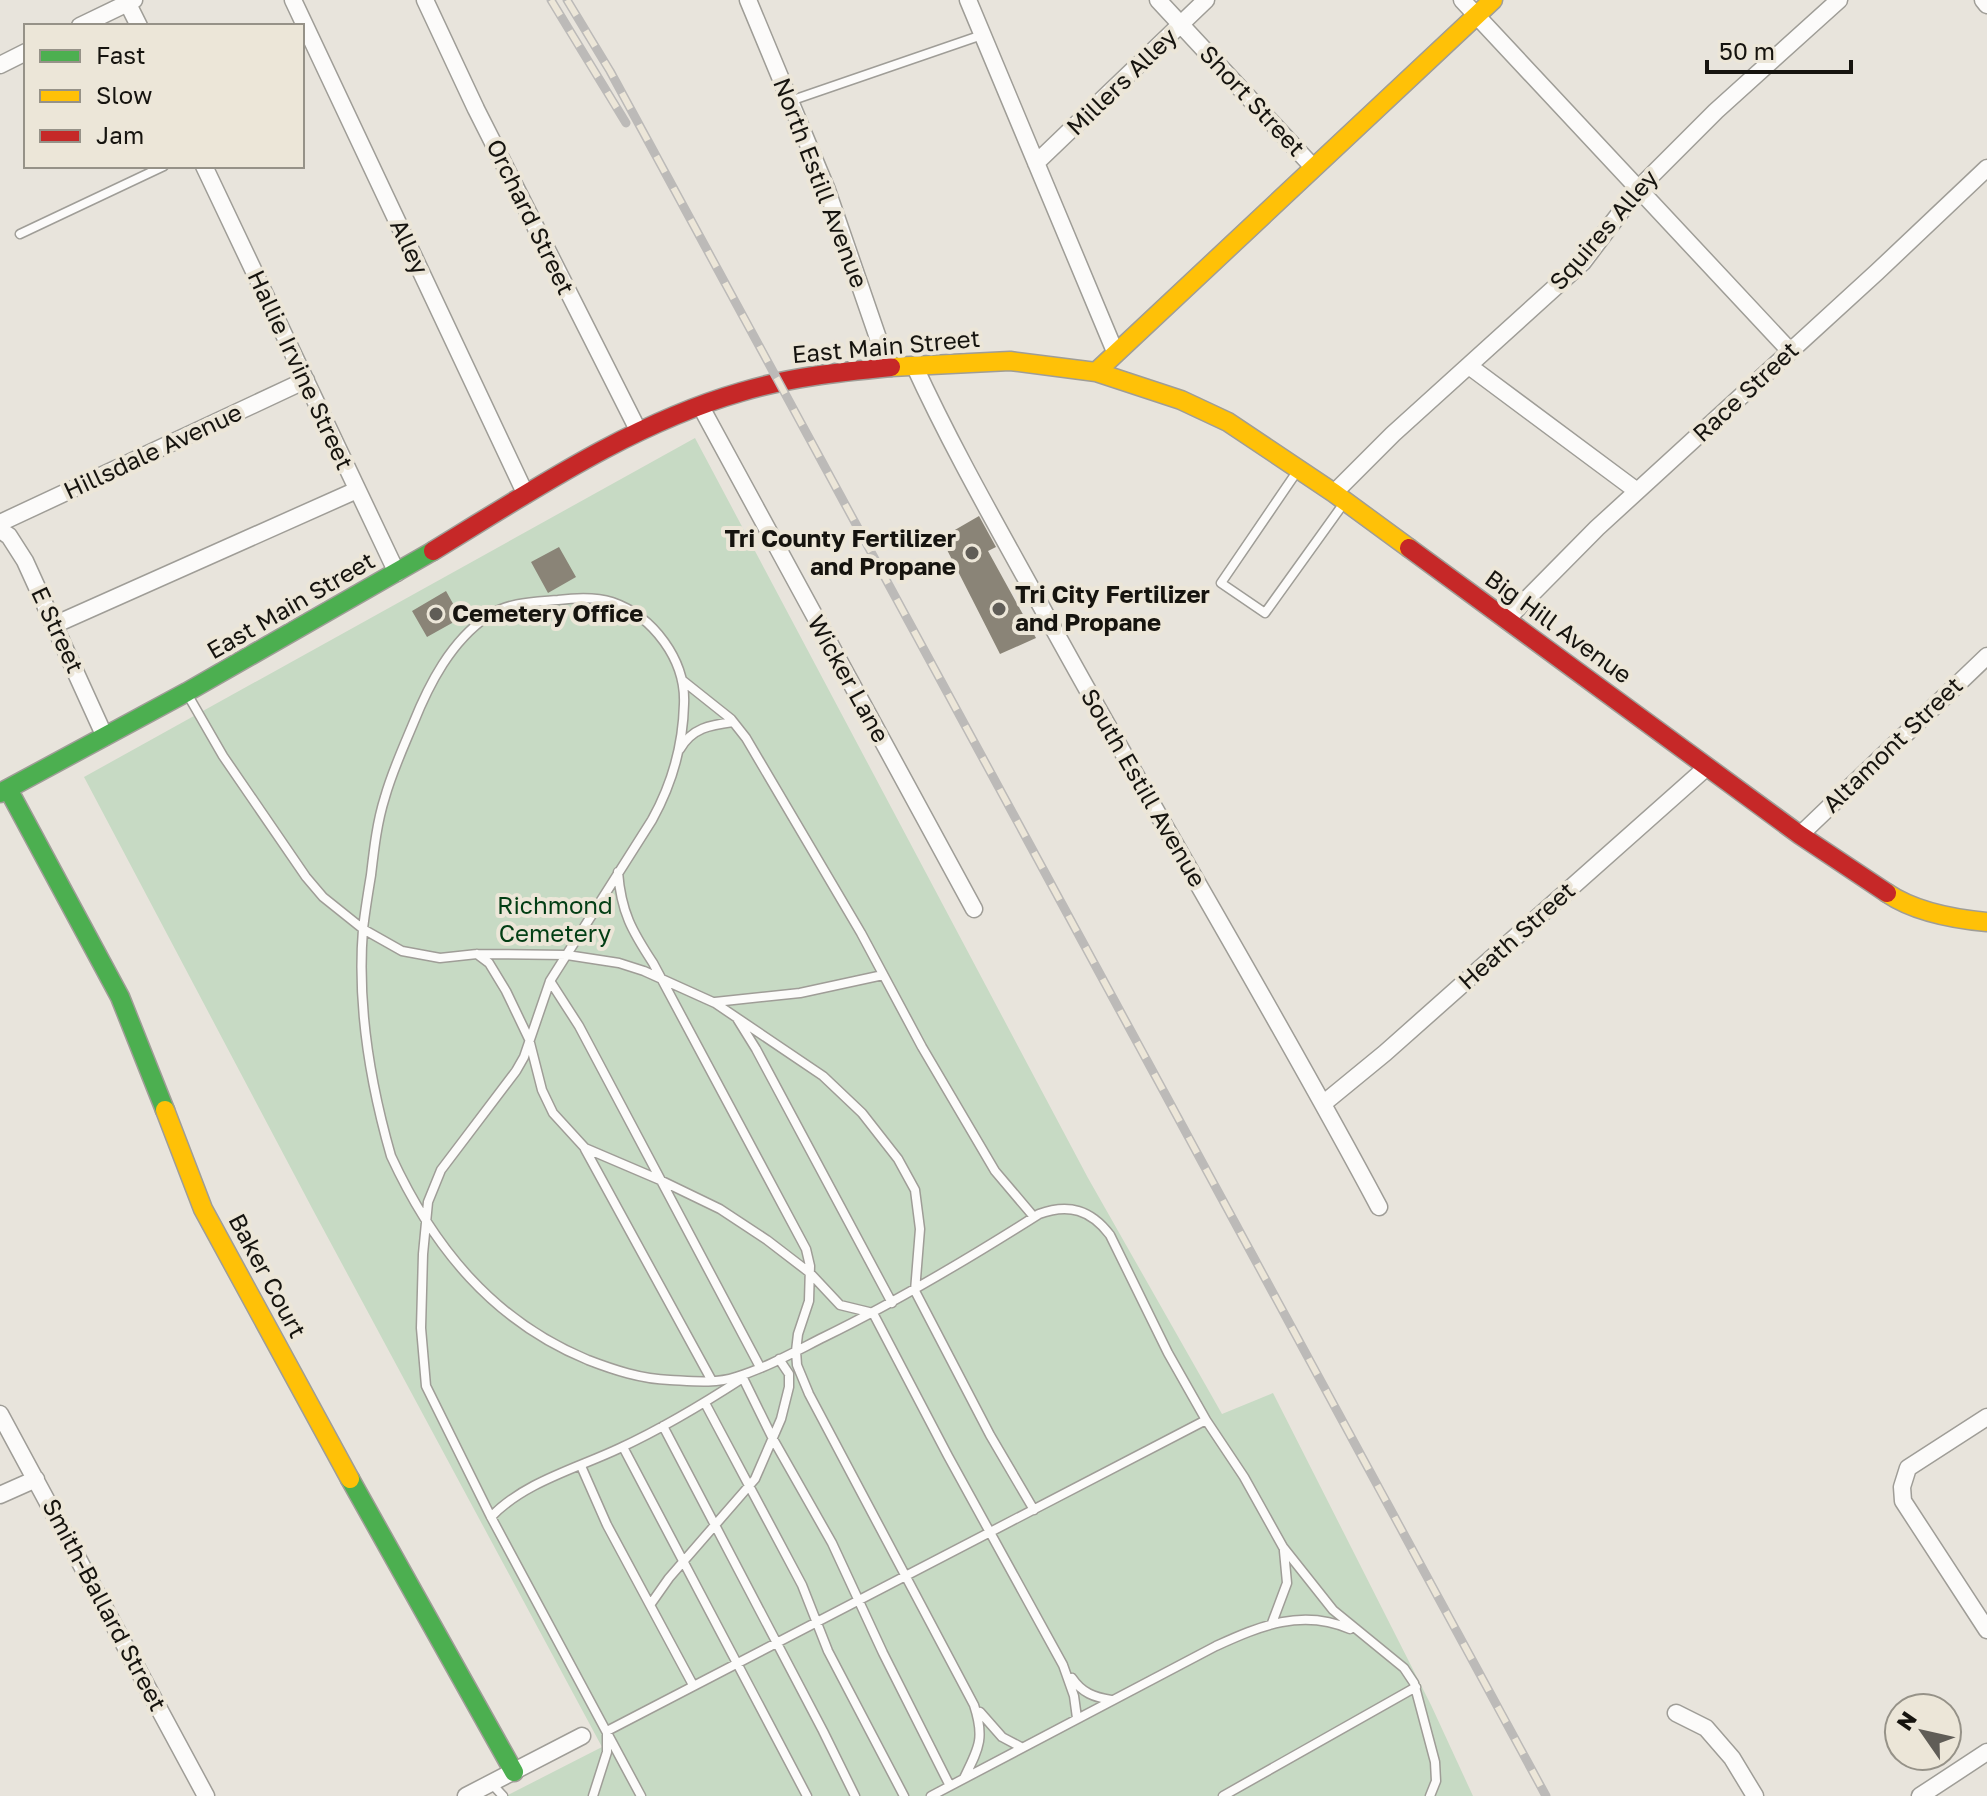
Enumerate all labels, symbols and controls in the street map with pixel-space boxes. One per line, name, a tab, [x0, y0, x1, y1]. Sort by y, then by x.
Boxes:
street label: Millers Alley	[1060, 21, 1182, 141]
legend	[24, 24, 304, 168]
scale bar	[1707, 24, 1851, 74]
text: 50 m	[1719, 36, 1775, 65]
street label: Short Street	[1194, 39, 1312, 161]
text: Fast	[96, 40, 146, 69]
street label: North Estill Avenue	[768, 73, 875, 291]
text: Slow	[96, 80, 152, 109]
text: Jam	[96, 120, 144, 149]
street label: Orchard Street	[481, 134, 581, 299]
street label: Squires Alley	[1543, 163, 1663, 295]
street label: Alley	[385, 214, 436, 279]
street label: Hallie Irvine Street	[242, 265, 360, 474]
street label: East Main Street	[791, 323, 981, 368]
street label: Race Street	[1686, 335, 1804, 447]
street label: Hillsdale Avenue	[59, 397, 246, 505]
place label: Tri County Fertilizer and Propane	[724, 523, 956, 580]
marker: Tri County Fertilizer and Propane	[963, 544, 981, 562]
street label: East Main Street	[201, 545, 379, 664]
street label: Big Hill Avenue	[1480, 563, 1638, 689]
place label: Tri City Fertilizer and Propane	[1015, 579, 1210, 636]
street label: E Street	[26, 582, 91, 677]
place label: Cemetery Office	[452, 598, 643, 627]
marker: Tri City Fertilizer and Propane	[990, 600, 1008, 618]
marker: Cemetery Office	[427, 605, 445, 623]
street label: Wicker Lane	[802, 610, 896, 747]
street label: Altamont Street	[1816, 670, 1968, 818]
street label: South Estill Avenue	[1076, 683, 1213, 892]
street label: Heath Street	[1452, 875, 1580, 995]
park label: Richmond Cemetery	[497, 890, 613, 947]
street label: Baker Court	[223, 1208, 313, 1342]
street label: Smith-Ballard Street	[37, 1493, 174, 1715]
north arrow	[1883, 1692, 1963, 1772]
text: N	[1890, 1706, 1922, 1735]

